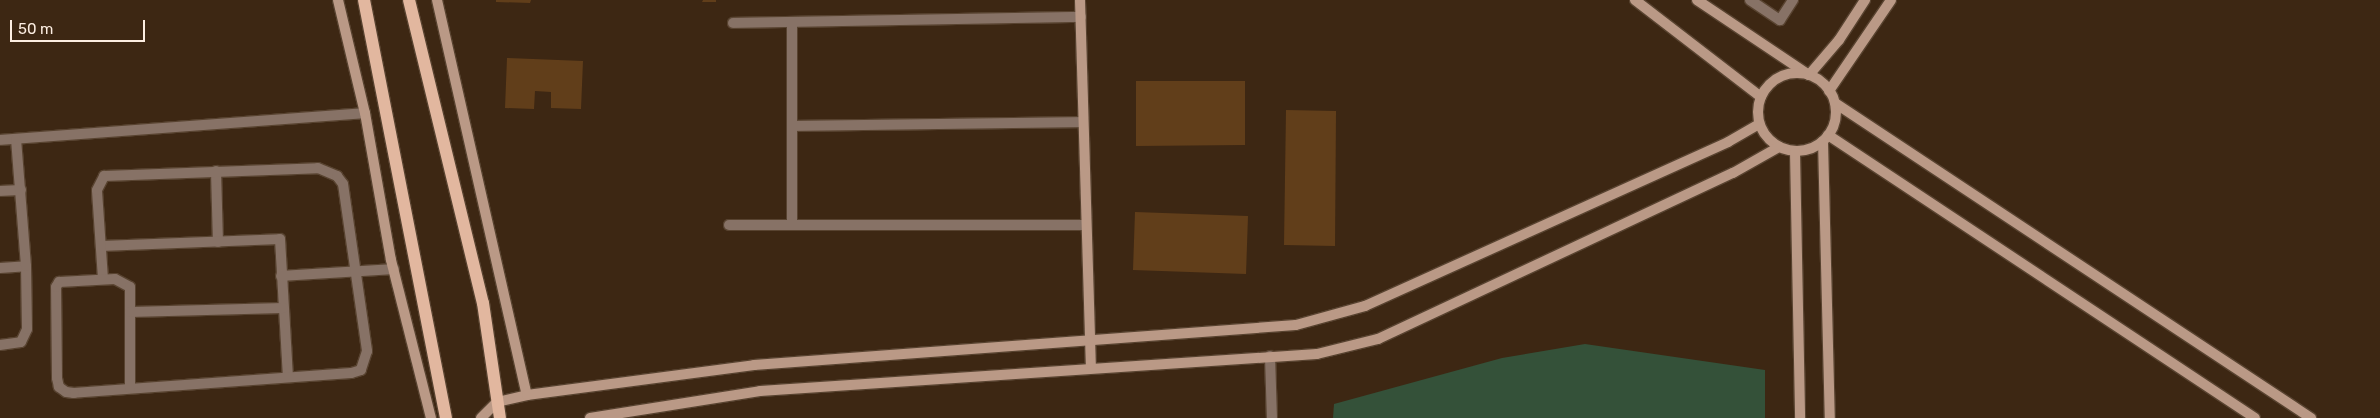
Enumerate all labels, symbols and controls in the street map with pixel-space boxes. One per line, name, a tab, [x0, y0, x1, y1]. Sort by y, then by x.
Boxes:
scale bar	[12, 10, 148, 42]
text: 50 m	[18, 20, 53, 38]

